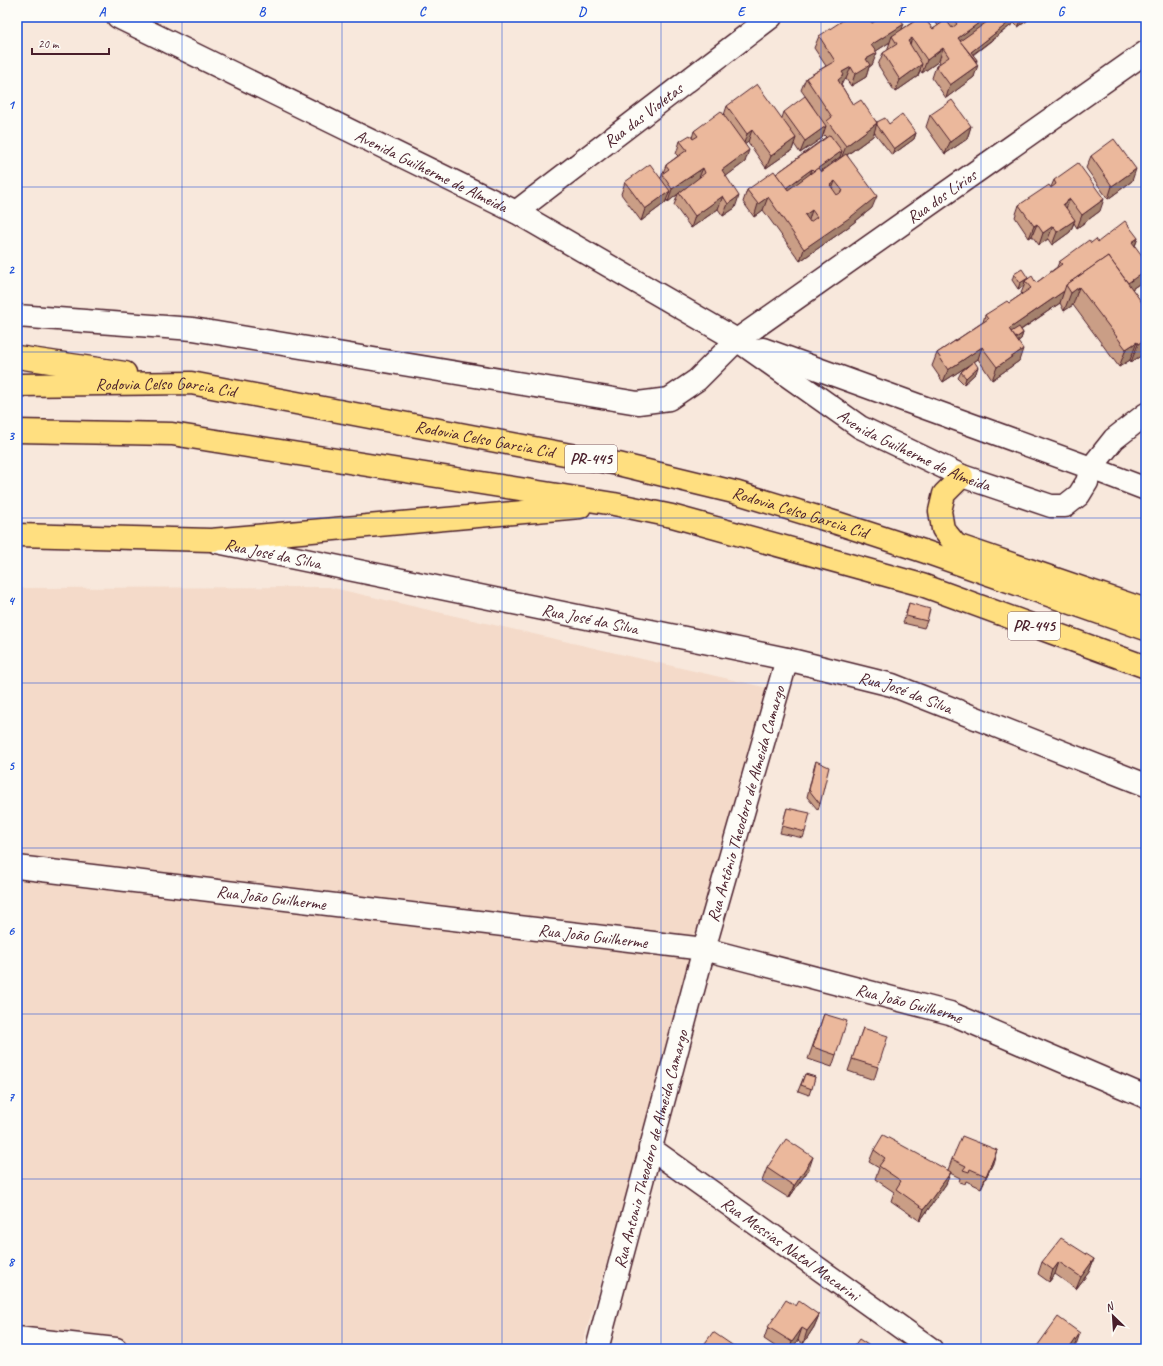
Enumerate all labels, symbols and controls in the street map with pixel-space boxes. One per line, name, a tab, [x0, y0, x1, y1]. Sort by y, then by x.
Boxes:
text: A	[99, 4, 107, 20]
text: B	[259, 4, 267, 20]
text: C	[419, 4, 427, 20]
text: D	[578, 4, 587, 20]
text: E	[738, 4, 747, 20]
text: F	[898, 4, 907, 20]
text: G	[1058, 4, 1066, 20]
scale bar	[32, 30, 109, 56]
text: 20 m	[38, 36, 60, 52]
street label: Rua das Violetas	[599, 77, 688, 152]
text: 1	[8, 97, 16, 113]
street label: Avenida Guilherme de Almeida	[352, 124, 512, 217]
street label: Rua dos Lírios	[903, 164, 981, 228]
text: 2	[8, 262, 15, 278]
street label: Rodovia Celso Garcia Cid	[95, 372, 240, 402]
street label: Avenida Guilherme de Almeida	[834, 404, 994, 496]
street label: Rodovia Celso Garcia Cid	[414, 415, 558, 463]
text: 3	[8, 428, 15, 444]
road number: PR-445	[565, 445, 617, 473]
street label: Rodovia Celso Garcia Cid	[730, 481, 873, 544]
street label: Rua José da Silva	[223, 533, 325, 574]
text: 4	[8, 593, 16, 609]
street label: Rua José da Silva	[540, 598, 642, 639]
road number: PR-445	[1008, 612, 1060, 640]
street label: Rua José da Silva	[857, 667, 957, 719]
street label: Rua Antônio Theodoro de Almeida Camargo	[702, 683, 790, 924]
text: 5	[8, 758, 15, 774]
street label: Rua João Guilherme	[215, 880, 328, 914]
street label: Rua João Guilherme	[537, 919, 650, 953]
text: 6	[8, 923, 15, 939]
street label: Rua João Guilherme	[854, 978, 967, 1028]
street label: Rua Antonio Theodoro de Almeida Camargo	[609, 1027, 693, 1270]
text: 7	[8, 1089, 15, 1105]
street label: Rua Messias Natal Macarini	[717, 1192, 865, 1306]
text: 8	[8, 1254, 16, 1270]
north arrow	[1093, 1296, 1133, 1336]
text: N	[1103, 1298, 1117, 1315]

